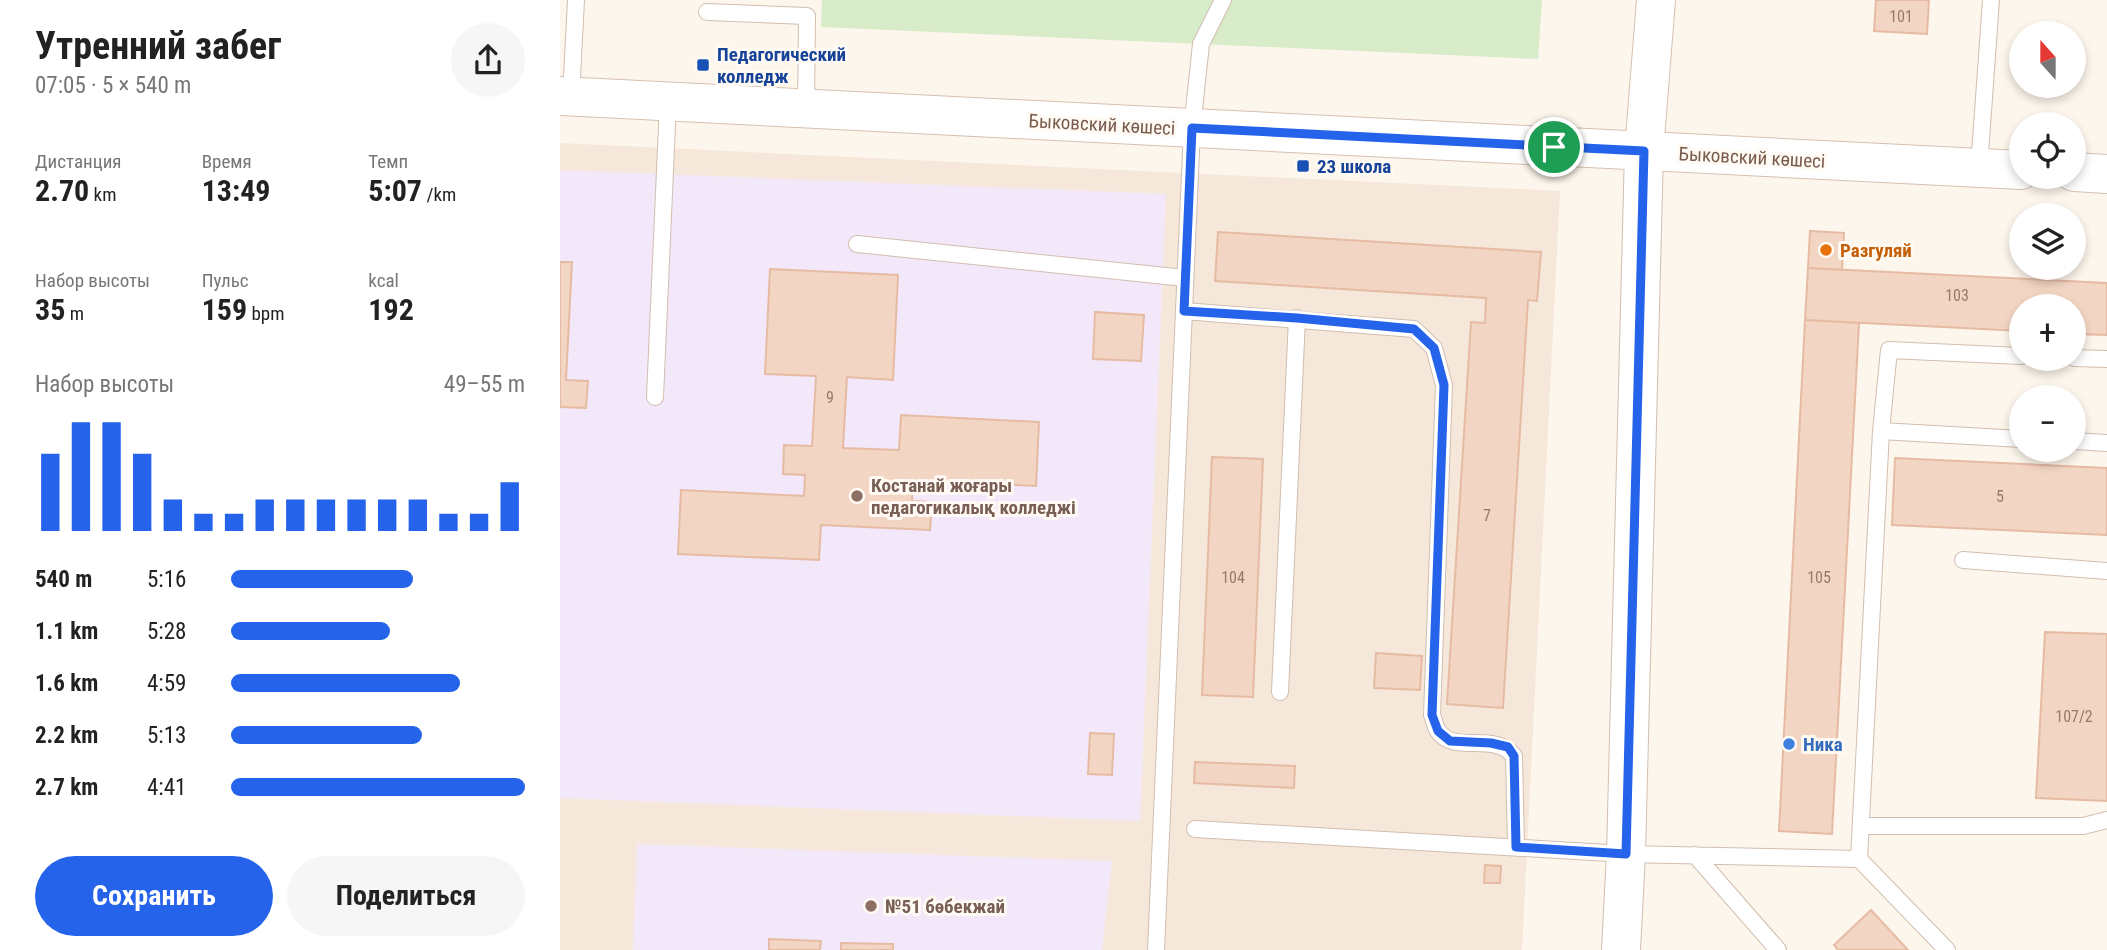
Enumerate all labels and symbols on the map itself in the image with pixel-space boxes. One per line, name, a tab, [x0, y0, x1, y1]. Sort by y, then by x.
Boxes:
house number: 101	[1889, 7, 1913, 26]
north arrow	[2009, 21, 2086, 98]
place label: Педагогический колледж	[717, 43, 846, 88]
marker: Педагогический колледж	[695, 57, 711, 73]
street label: Быковский көшесі	[1028, 109, 1176, 140]
pin	[1524, 117, 1584, 177]
street label: Быковский көшесі	[1678, 142, 1826, 173]
place label: 23 школа	[1317, 155, 1391, 178]
marker: 23 школа	[1295, 158, 1311, 174]
place label: Разгуляй	[1840, 239, 1912, 262]
marker: Разгуляй	[1818, 242, 1834, 258]
house number: 103	[1945, 286, 1969, 305]
house number: 9	[826, 388, 834, 407]
place label: Костанай жоғары педагогикалық колледжі	[871, 474, 1076, 519]
house number: 5	[1996, 487, 2004, 506]
marker: Костанай жоғары педагогикалық колледжі	[849, 488, 865, 504]
house number: 7	[1483, 506, 1491, 525]
house number: 104	[1221, 568, 1245, 587]
house number: 105	[1807, 568, 1831, 587]
house number: 107/2	[2055, 707, 2093, 726]
place label: Ника	[1803, 733, 1843, 756]
marker: Ника	[1781, 736, 1797, 752]
place label: №51 бөбекжай	[885, 895, 1005, 918]
marker: №51 бөбекжай	[863, 898, 879, 914]

